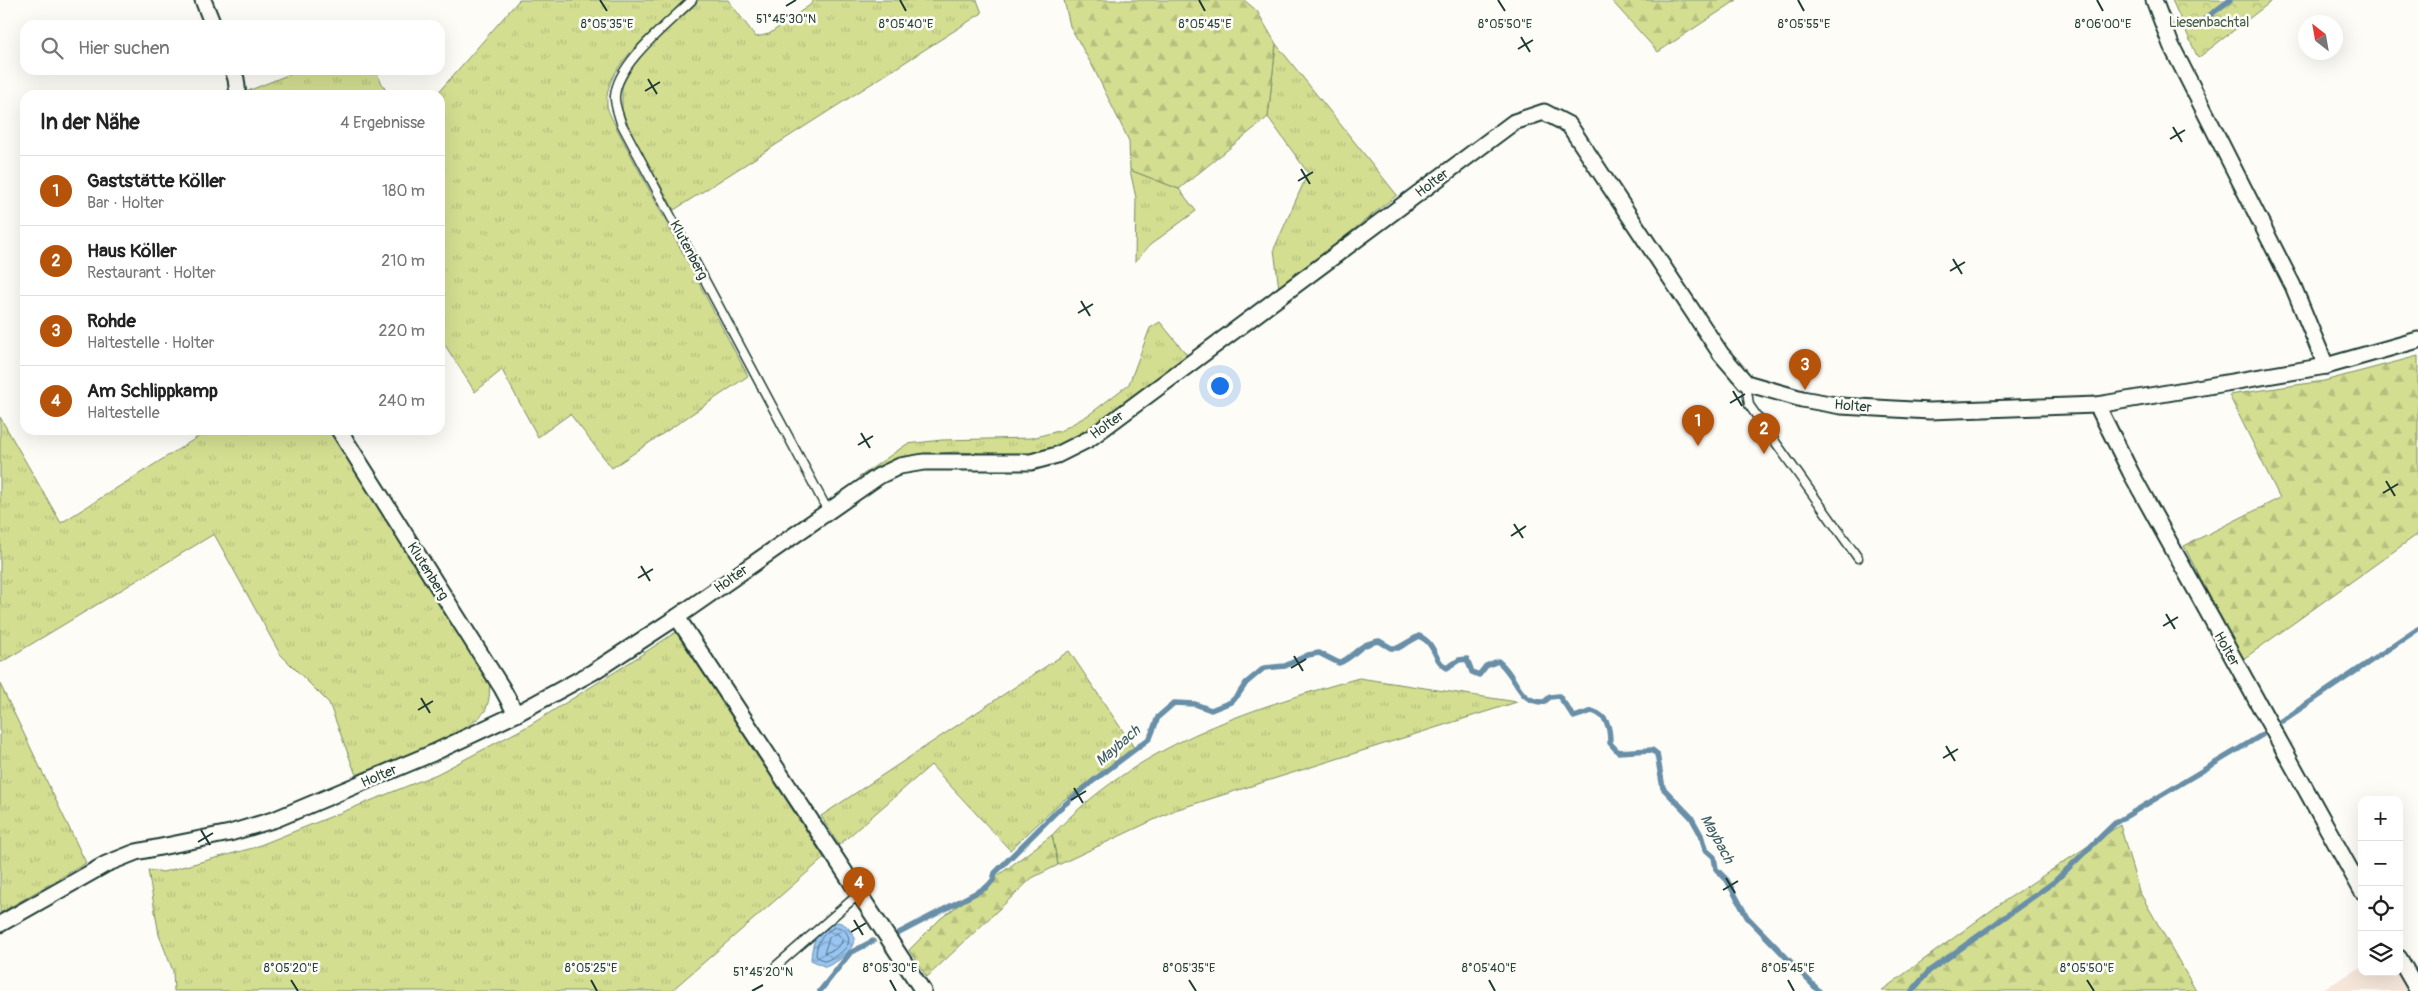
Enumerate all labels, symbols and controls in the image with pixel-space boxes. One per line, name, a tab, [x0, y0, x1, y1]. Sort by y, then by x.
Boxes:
text: 51°45'30"N	[756, 12, 816, 27]
park label: Liesenbachtal	[2169, 14, 2249, 31]
north arrow	[2298, 15, 2343, 60]
text: 8°05'35"E	[581, 17, 633, 32]
text: 8°05'40"E	[879, 17, 933, 32]
text: 8°05'45"E	[1179, 17, 1231, 32]
text: 8°05'50"E	[1478, 17, 1532, 32]
text: 8°05'55"E	[1778, 17, 1830, 32]
text: 8°06'00"E	[2075, 17, 2131, 32]
search box	[20, 20, 445, 75]
icon: search	[38, 34, 66, 62]
text: Hier suchen	[78, 36, 170, 60]
text: In der Nähe	[40, 109, 140, 136]
text: 4 Ergebnisse	[340, 113, 425, 133]
street label: Holter	[1412, 165, 1452, 201]
text: Gaststätte Köller	[87, 169, 226, 193]
text: 1	[53, 181, 59, 201]
text: 180 m	[382, 181, 425, 201]
text: Bar · Holter	[87, 193, 164, 213]
street label: Klutenberg	[666, 217, 712, 283]
text: Haus Köller	[87, 239, 177, 263]
text: 2	[52, 251, 60, 271]
text: 210 m	[381, 251, 425, 271]
text: Restaurant · Holter	[87, 263, 216, 283]
text: Rohde	[87, 309, 136, 333]
text: 3	[52, 321, 60, 341]
text: 220 m	[379, 321, 425, 341]
text: Haltestelle · Holter	[87, 333, 214, 353]
pin: 3	[1789, 349, 1821, 390]
your location	[1207, 373, 1233, 399]
text: Am Schlippkamp	[87, 379, 218, 403]
text: 4	[51, 391, 61, 411]
text: 240 m	[378, 391, 425, 411]
street label: Holter	[1834, 396, 1872, 416]
text: Haltestelle	[87, 403, 160, 423]
pin: 1	[1682, 405, 1714, 446]
street label: Holter	[1087, 407, 1127, 443]
pin: 2	[1748, 413, 1780, 454]
street label: Klutenberg	[404, 539, 452, 603]
street label: Holter	[711, 561, 751, 597]
street label: Holter	[2211, 629, 2243, 669]
water label: Maybach	[1092, 721, 1145, 771]
street label: Holter	[359, 761, 399, 791]
map controls	[2358, 796, 2403, 976]
button: +	[2358, 796, 2403, 841]
water label: Maybach	[1696, 811, 1739, 868]
button: −	[2358, 841, 2403, 886]
pin: 4	[843, 867, 875, 908]
button: locate	[2358, 886, 2403, 931]
button: layers	[2358, 931, 2403, 976]
text: 8°05'20"E	[264, 961, 318, 976]
text: 8°05'25"E	[565, 961, 617, 976]
text: 8°05'30"E	[863, 961, 917, 976]
text: 8°05'35"E	[1163, 961, 1215, 976]
text: 8°05'40"E	[1462, 961, 1516, 976]
text: 8°05'45"E	[1762, 961, 1814, 976]
text: 8°05'50"E	[2060, 961, 2114, 976]
text: 51°45'20"N	[733, 965, 793, 980]

